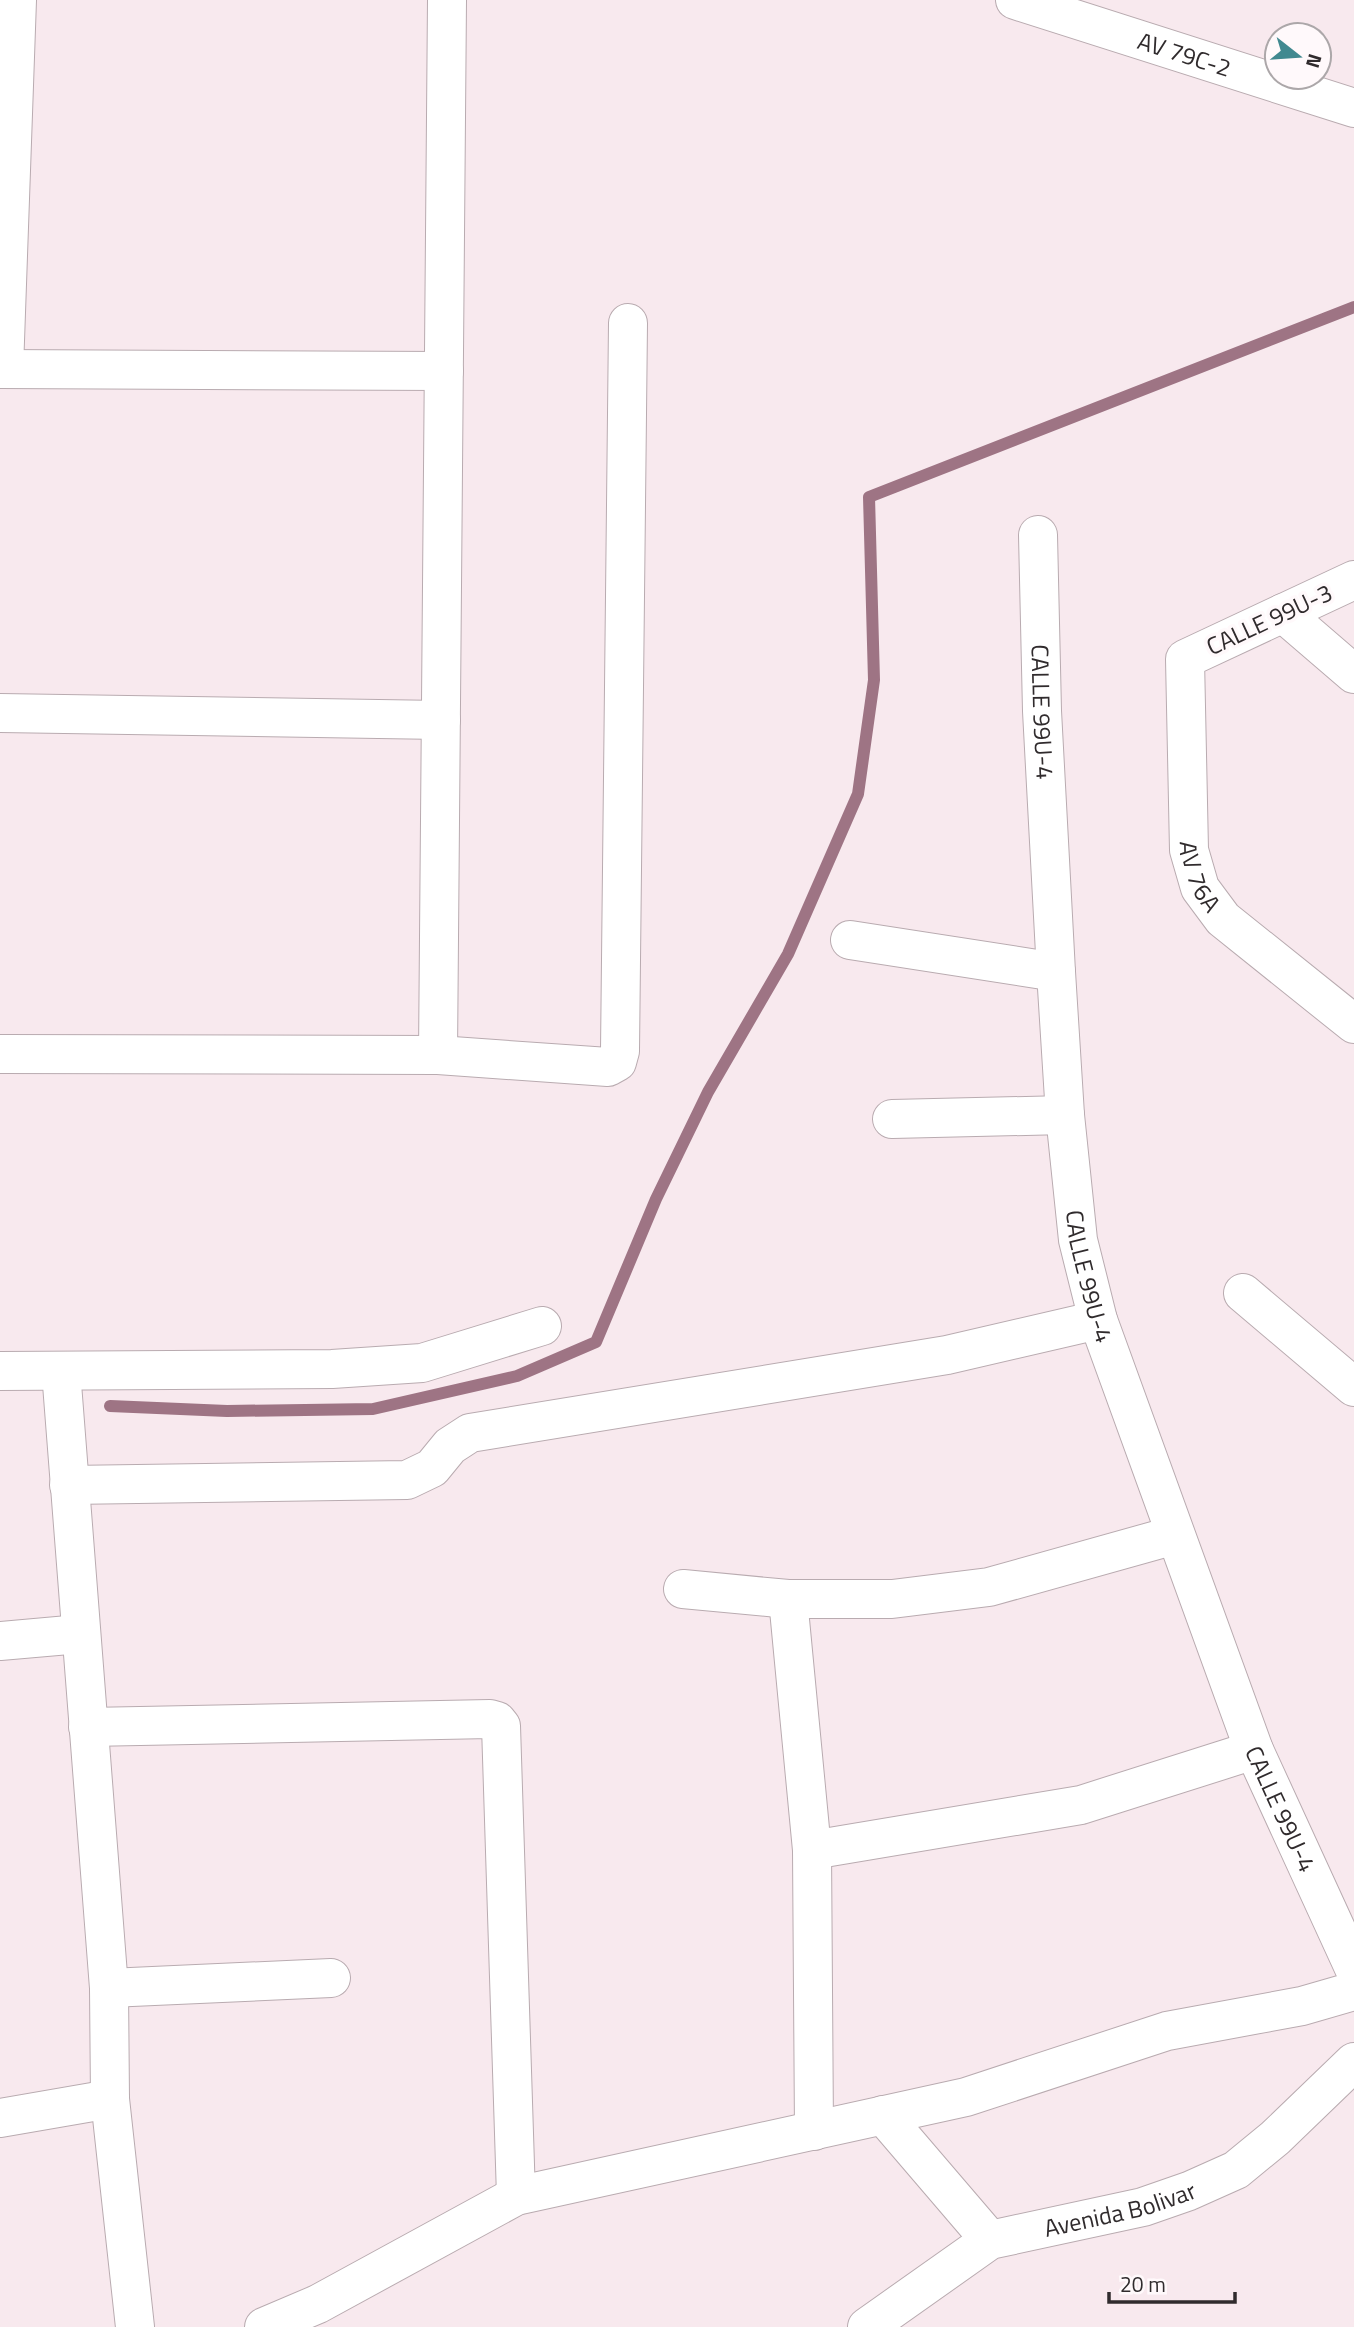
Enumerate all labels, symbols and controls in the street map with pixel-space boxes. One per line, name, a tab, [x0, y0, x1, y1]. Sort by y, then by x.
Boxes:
north arrow	[1263, 21, 1333, 91]
street label: AV 79C-2	[1133, 22, 1236, 86]
text: N	[1299, 51, 1331, 72]
street label: CALLE 99U-3	[1200, 574, 1338, 664]
street label: CALLE 99U-4	[1022, 644, 1064, 780]
street label: AV 76A	[1171, 841, 1230, 920]
street label: CALLE 99U-4	[1057, 1208, 1123, 1348]
street label: CALLE 99U-4	[1236, 1740, 1326, 1878]
street label: Avenida Bolivar	[1041, 2172, 1202, 2246]
scale bar	[1109, 2260, 1235, 2304]
text: 20 m	[1120, 2268, 1166, 2300]

